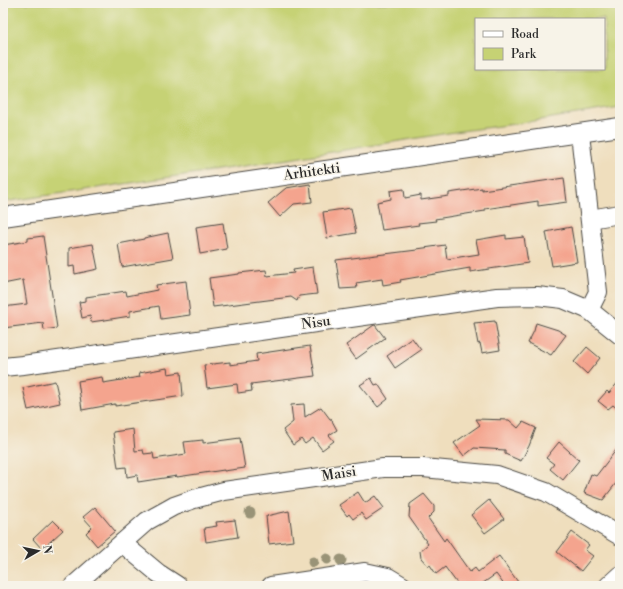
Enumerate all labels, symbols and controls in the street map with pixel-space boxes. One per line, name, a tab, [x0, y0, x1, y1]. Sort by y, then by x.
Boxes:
legend	[475, 18, 605, 70]
text: Road	[511, 27, 539, 42]
text: Park	[511, 47, 537, 62]
street label: Arhitekti	[282, 159, 342, 185]
street label: Nisu	[300, 312, 332, 334]
street label: Maisi	[320, 462, 358, 486]
north arrow	[18, 531, 58, 571]
text: N	[39, 544, 55, 555]

